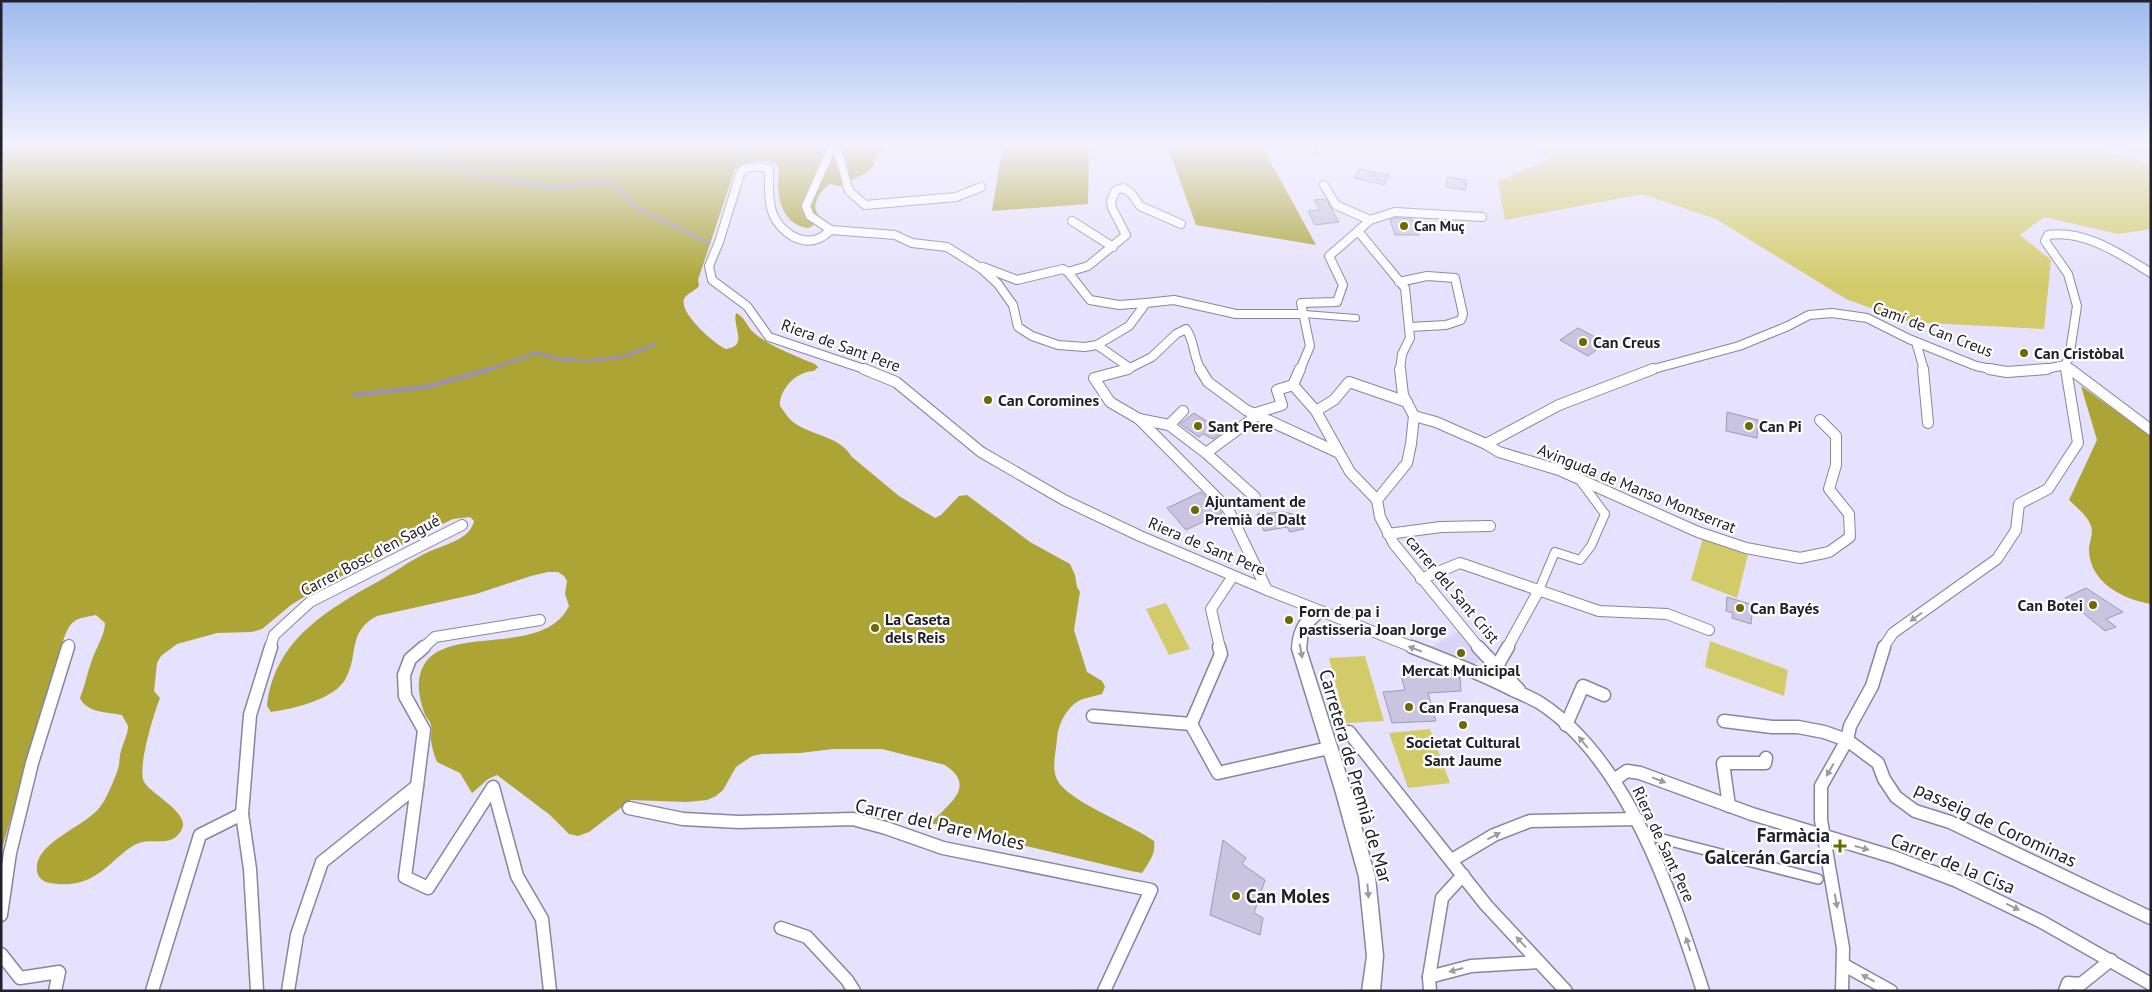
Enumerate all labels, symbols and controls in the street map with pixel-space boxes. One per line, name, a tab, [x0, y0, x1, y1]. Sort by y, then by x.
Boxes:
place label: Can Muç	[1414, 217, 1465, 235]
marker: Can Muç	[1398, 220, 1410, 232]
street label: Camí de Can Creus	[1870, 297, 1996, 361]
street label: Riera de Sant Pere	[779, 314, 903, 376]
place label: Can Creus	[1593, 332, 1660, 352]
marker: Can Creus	[1577, 336, 1589, 348]
place label: Can Cristòbal	[2034, 343, 2124, 363]
marker: Can Cristòbal	[2018, 347, 2030, 359]
place label: Can Coromines	[998, 390, 1099, 410]
marker: Can Coromines	[982, 394, 994, 406]
place label: Sant Pere	[1208, 416, 1273, 436]
place label: Can Pi	[1759, 416, 1802, 436]
marker: Sant Pere	[1192, 420, 1204, 432]
marker: Can Pi	[1743, 420, 1755, 432]
street label: Avinguda de Manso Montserrat	[1535, 439, 1740, 537]
place label: Ajuntament de Premià de Dalt	[1205, 491, 1306, 529]
marker: Ajuntament de Premià de Dalt	[1189, 504, 1201, 516]
street label: Carrer Bosc d'en Sagué	[297, 510, 443, 600]
street label: Riera de Sant Pere	[1145, 512, 1269, 580]
street label: carrer del Sant Crist	[1402, 531, 1504, 648]
place label: Can Botei	[2018, 595, 2083, 615]
place label: Can Bayés	[1750, 598, 1820, 618]
marker: Can Botei	[2087, 599, 2099, 611]
place label: Forn de pa i pastisseria Joan Jorge	[1299, 601, 1447, 639]
marker: Can Bayés	[1734, 602, 1746, 614]
place label: La Caseta dels Reis	[885, 609, 950, 647]
one-way arrow	[1909, 612, 1923, 622]
marker: Forn de pa i pastisseria Joan Jorge	[1283, 614, 1295, 626]
marker: La Caseta dels Reis	[869, 622, 881, 634]
one-way arrow	[1297, 644, 1305, 660]
one-way arrow	[1407, 645, 1422, 653]
marker: Mercat Municipal	[1455, 647, 1467, 659]
place label: Mercat Municipal	[1402, 660, 1520, 680]
street label: Carretera de Premià de Mar	[1314, 666, 1398, 886]
place label: Can Franquesa	[1419, 697, 1519, 717]
marker: Can Franquesa	[1403, 701, 1415, 713]
marker: Societat Cultural Sant Jaume	[1457, 719, 1469, 731]
place label: Societat Cultural Sant Jaume	[1406, 732, 1520, 770]
one-way arrow	[1578, 736, 1589, 749]
one-way arrow	[1826, 763, 1834, 777]
street label: passeig de Corominas	[1911, 776, 2081, 872]
one-way arrow	[1651, 777, 1666, 784]
street label: Riera de Sant Pere	[1628, 783, 1700, 905]
street label: Carrer del Pare Moles	[853, 793, 1027, 855]
place label: Farmàcia Galcerán García	[1704, 823, 1830, 869]
street label: Carrer de la Cisa	[1887, 827, 2019, 899]
one-way arrow	[1487, 832, 1501, 840]
marker: Farmàcia Galcerán García	[1834, 840, 1846, 852]
one-way arrow	[1855, 844, 1870, 852]
place label: Can Moles	[1246, 884, 1330, 908]
one-way arrow	[1365, 884, 1373, 900]
marker: Can Moles	[1230, 890, 1242, 902]
one-way arrow	[1832, 893, 1840, 909]
one-way arrow	[2006, 903, 2020, 911]
one-way arrow	[1515, 936, 1527, 948]
one-way arrow	[1684, 937, 1691, 952]
one-way arrow	[1448, 966, 1463, 974]
one-way arrow	[1860, 974, 1875, 982]

